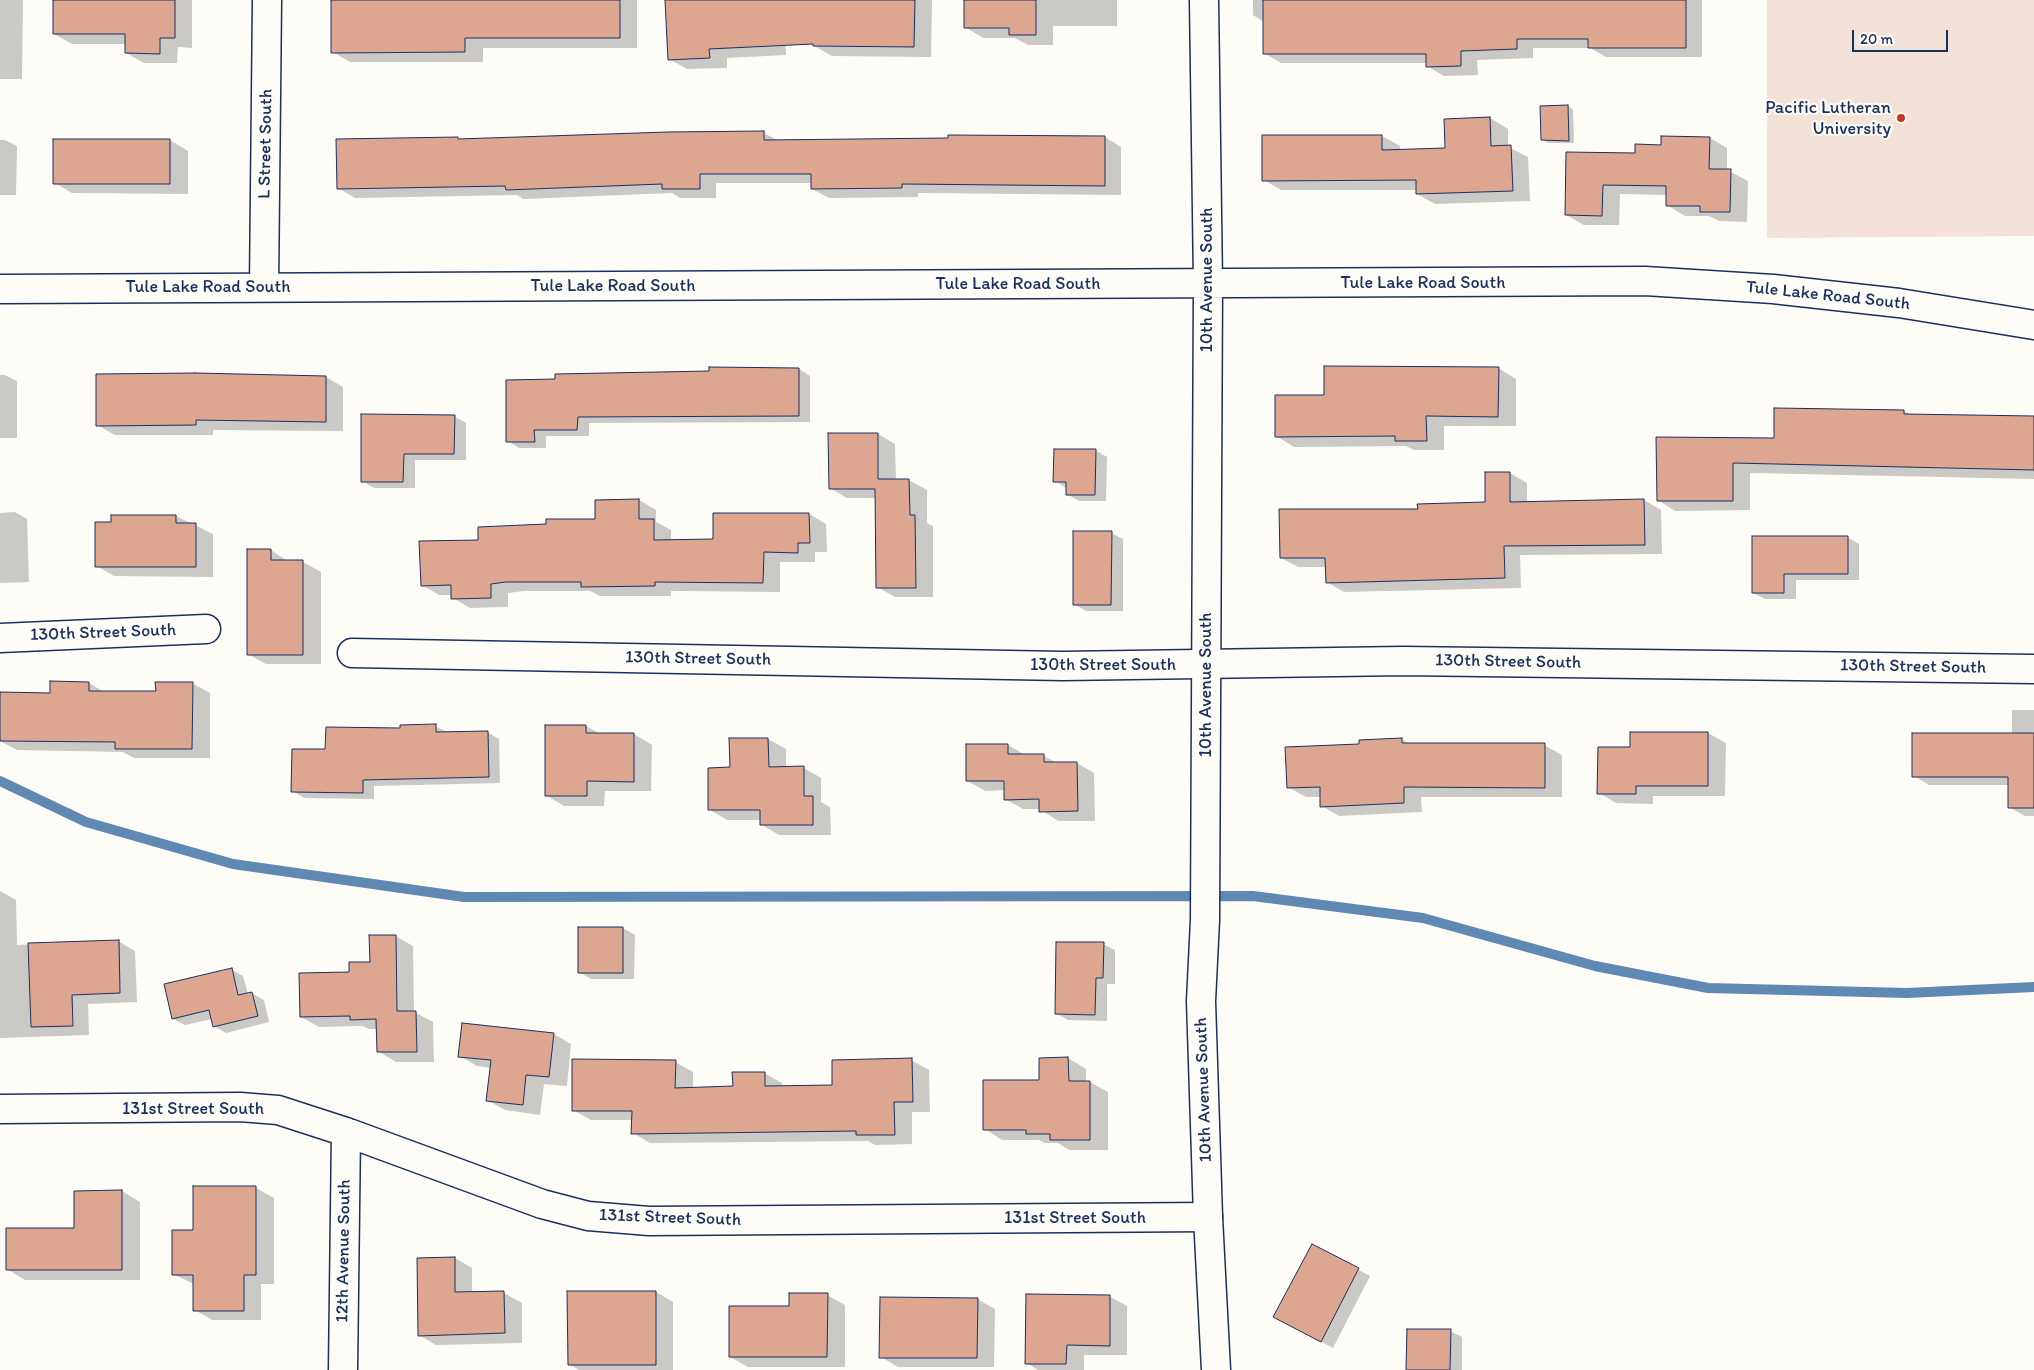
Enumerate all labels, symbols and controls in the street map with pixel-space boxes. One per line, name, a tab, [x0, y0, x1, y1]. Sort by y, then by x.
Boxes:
scale bar	[1854, 20, 1950, 52]
text: 20 m	[1860, 30, 1893, 48]
street label: L Street South	[254, 89, 278, 199]
place label: Pacific Lutheran University	[1765, 97, 1891, 140]
marker: Pacific Lutheran University	[1895, 112, 1907, 124]
street label: 10th Avenue South	[1196, 208, 1218, 352]
street label: Tule Lake Road South	[1341, 272, 1505, 294]
street label: Tule Lake Road South	[936, 273, 1100, 295]
street label: Tule Lake Road South	[531, 275, 695, 297]
street label: Tule Lake Road South	[126, 276, 290, 298]
street label: Tule Lake Road South	[1745, 277, 1911, 315]
street label: 10th Avenue South	[1195, 613, 1217, 757]
street label: 130th Street South	[30, 620, 176, 646]
street label: 130th Street South	[625, 647, 771, 671]
street label: 130th Street South	[1435, 650, 1581, 674]
street label: 130th Street South	[1030, 654, 1176, 676]
street label: 130th Street South	[1840, 655, 1986, 679]
street label: 10th Avenue South	[1191, 1017, 1217, 1163]
street label: 131st Street South	[122, 1098, 264, 1120]
street label: 12th Avenue South	[332, 1179, 356, 1323]
street label: 131st Street South	[599, 1205, 741, 1231]
street label: 131st Street South	[1004, 1207, 1146, 1229]

